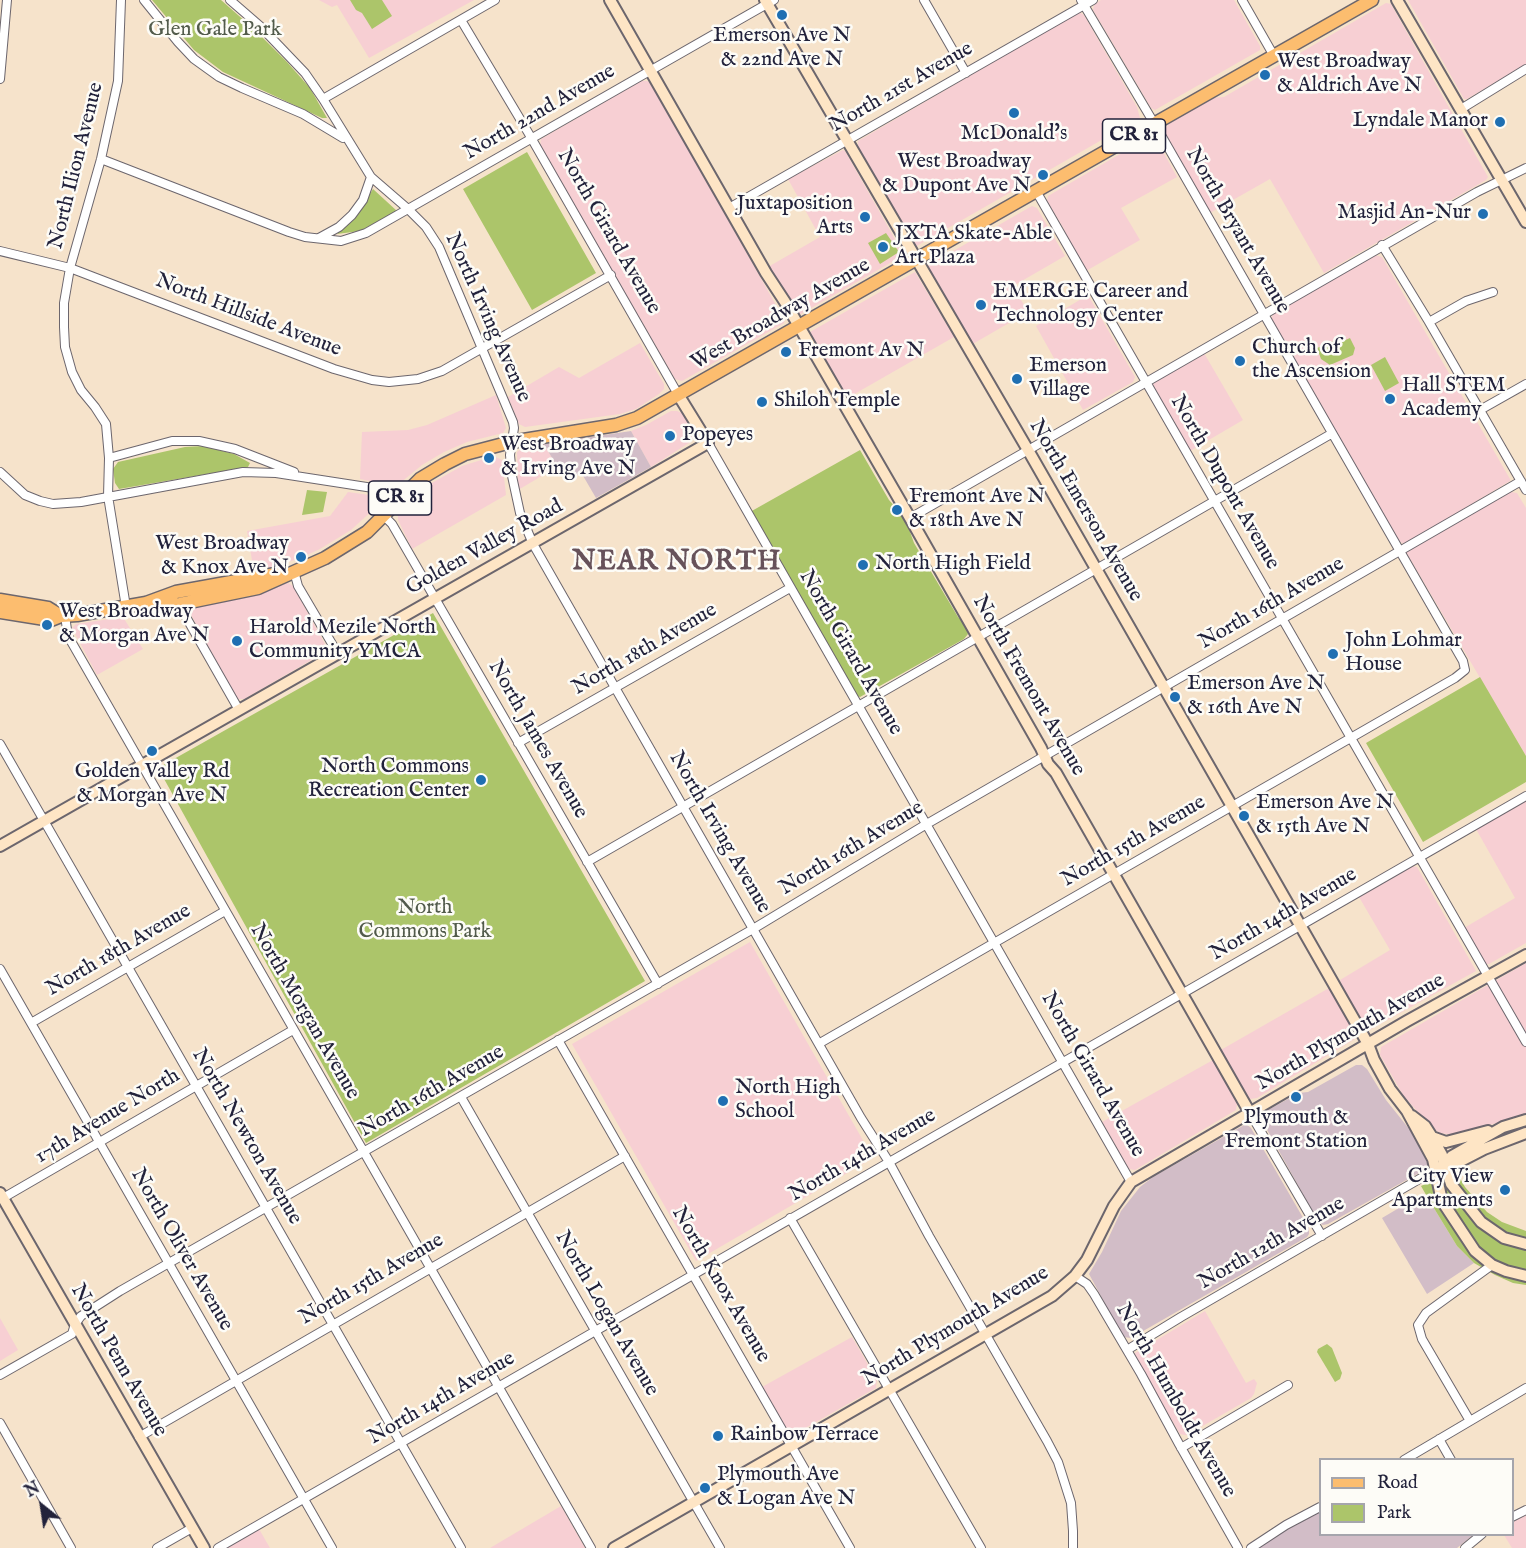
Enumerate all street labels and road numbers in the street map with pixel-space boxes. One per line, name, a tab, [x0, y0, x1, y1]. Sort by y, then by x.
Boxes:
street label: North 21st Avenue	[826, 37, 978, 139]
street label: North 22nd Avenue	[460, 59, 620, 167]
street label: North Ilion Avenue	[44, 80, 110, 252]
road number: CR 81	[1102, 119, 1166, 153]
street label: North Bryant Avenue	[1179, 144, 1295, 318]
street label: North Girard Avenue	[551, 145, 665, 319]
street label: North Irving Avenue	[438, 229, 536, 407]
street label: West Broadway Avenue	[687, 253, 875, 377]
street label: North Hillside Avenue	[151, 269, 345, 363]
street label: North Dupont Avenue	[1164, 391, 1284, 575]
street label: North Emerson Avenue	[1023, 415, 1147, 607]
road number: CR 81	[368, 481, 432, 515]
street label: Golden Valley Road	[402, 495, 568, 601]
street label: North 16th Avenue	[1195, 552, 1349, 656]
street label: North Girard Avenue	[793, 566, 907, 740]
street label: North Fremont Avenue	[966, 591, 1090, 781]
street label: North 18th Avenue	[568, 598, 722, 702]
street label: North James Avenue	[481, 656, 593, 824]
street label: North Irving Avenue	[662, 748, 776, 918]
street label: North 15th Avenue	[1058, 791, 1210, 893]
street label: North 16th Avenue	[776, 796, 928, 902]
street label: North 14th Avenue	[1206, 863, 1362, 967]
street label: North 18th Avenue	[42, 899, 196, 1003]
street label: North Morgan Avenue	[243, 920, 365, 1104]
street label: North Plymouth Avenue	[1253, 969, 1449, 1097]
street label: North Girard Avenue	[1035, 988, 1149, 1162]
street label: North 16th Avenue	[355, 1040, 509, 1144]
street label: North Newton Avenue	[185, 1045, 307, 1229]
street label: 17th Avenue North	[31, 1064, 185, 1170]
street label: North 14th Avenue	[785, 1104, 941, 1208]
street label: North Oliver Avenue	[124, 1164, 238, 1336]
street label: North 12th Avenue	[1195, 1192, 1349, 1296]
street label: North Knox Avenue	[665, 1202, 775, 1368]
street label: North Logan Avenue	[548, 1227, 664, 1401]
street label: North 15th Avenue	[296, 1229, 448, 1331]
street label: North Plymouth Avenue	[858, 1261, 1054, 1393]
street label: North Penn Avenue	[64, 1280, 172, 1442]
street label: North Humboldt Avenue	[1109, 1300, 1241, 1502]
street label: North 14th Avenue	[364, 1347, 520, 1451]

